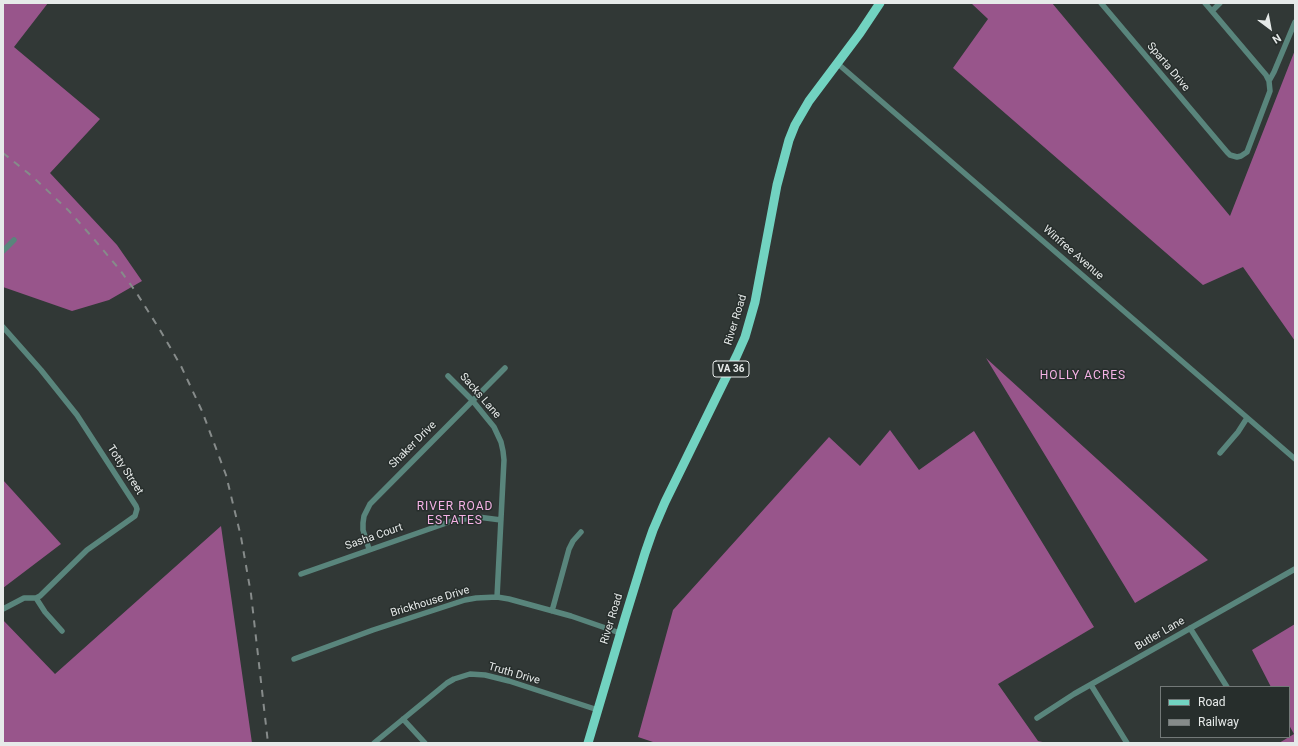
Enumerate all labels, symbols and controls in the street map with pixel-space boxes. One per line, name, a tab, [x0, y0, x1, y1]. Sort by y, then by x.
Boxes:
north arrow	[1250, 8, 1290, 48]
text: N	[1270, 31, 1283, 46]
street label: Sparta Drive	[1144, 40, 1192, 94]
street label: Winfree Avenue	[1040, 223, 1106, 283]
street label: River Road	[722, 293, 750, 347]
road number: VA 36	[713, 361, 749, 377]
district label: HOLLY ACRES	[1040, 369, 1126, 383]
street label: Sacks Lane	[457, 371, 503, 421]
street label: Shaker Drive	[387, 419, 439, 471]
street label: Totty Street	[104, 443, 146, 497]
district label: RIVER ROAD ESTATES	[417, 500, 493, 528]
street label: Sasha Court	[343, 521, 405, 553]
street label: Brickhouse Drive	[389, 584, 471, 620]
street label: River Road	[598, 592, 626, 646]
street label: Butler Lane	[1133, 614, 1187, 654]
street label: Truth Drive	[487, 660, 541, 688]
legend	[1160, 686, 1290, 738]
text: Road	[1198, 695, 1226, 709]
text: Railway	[1198, 715, 1239, 729]

